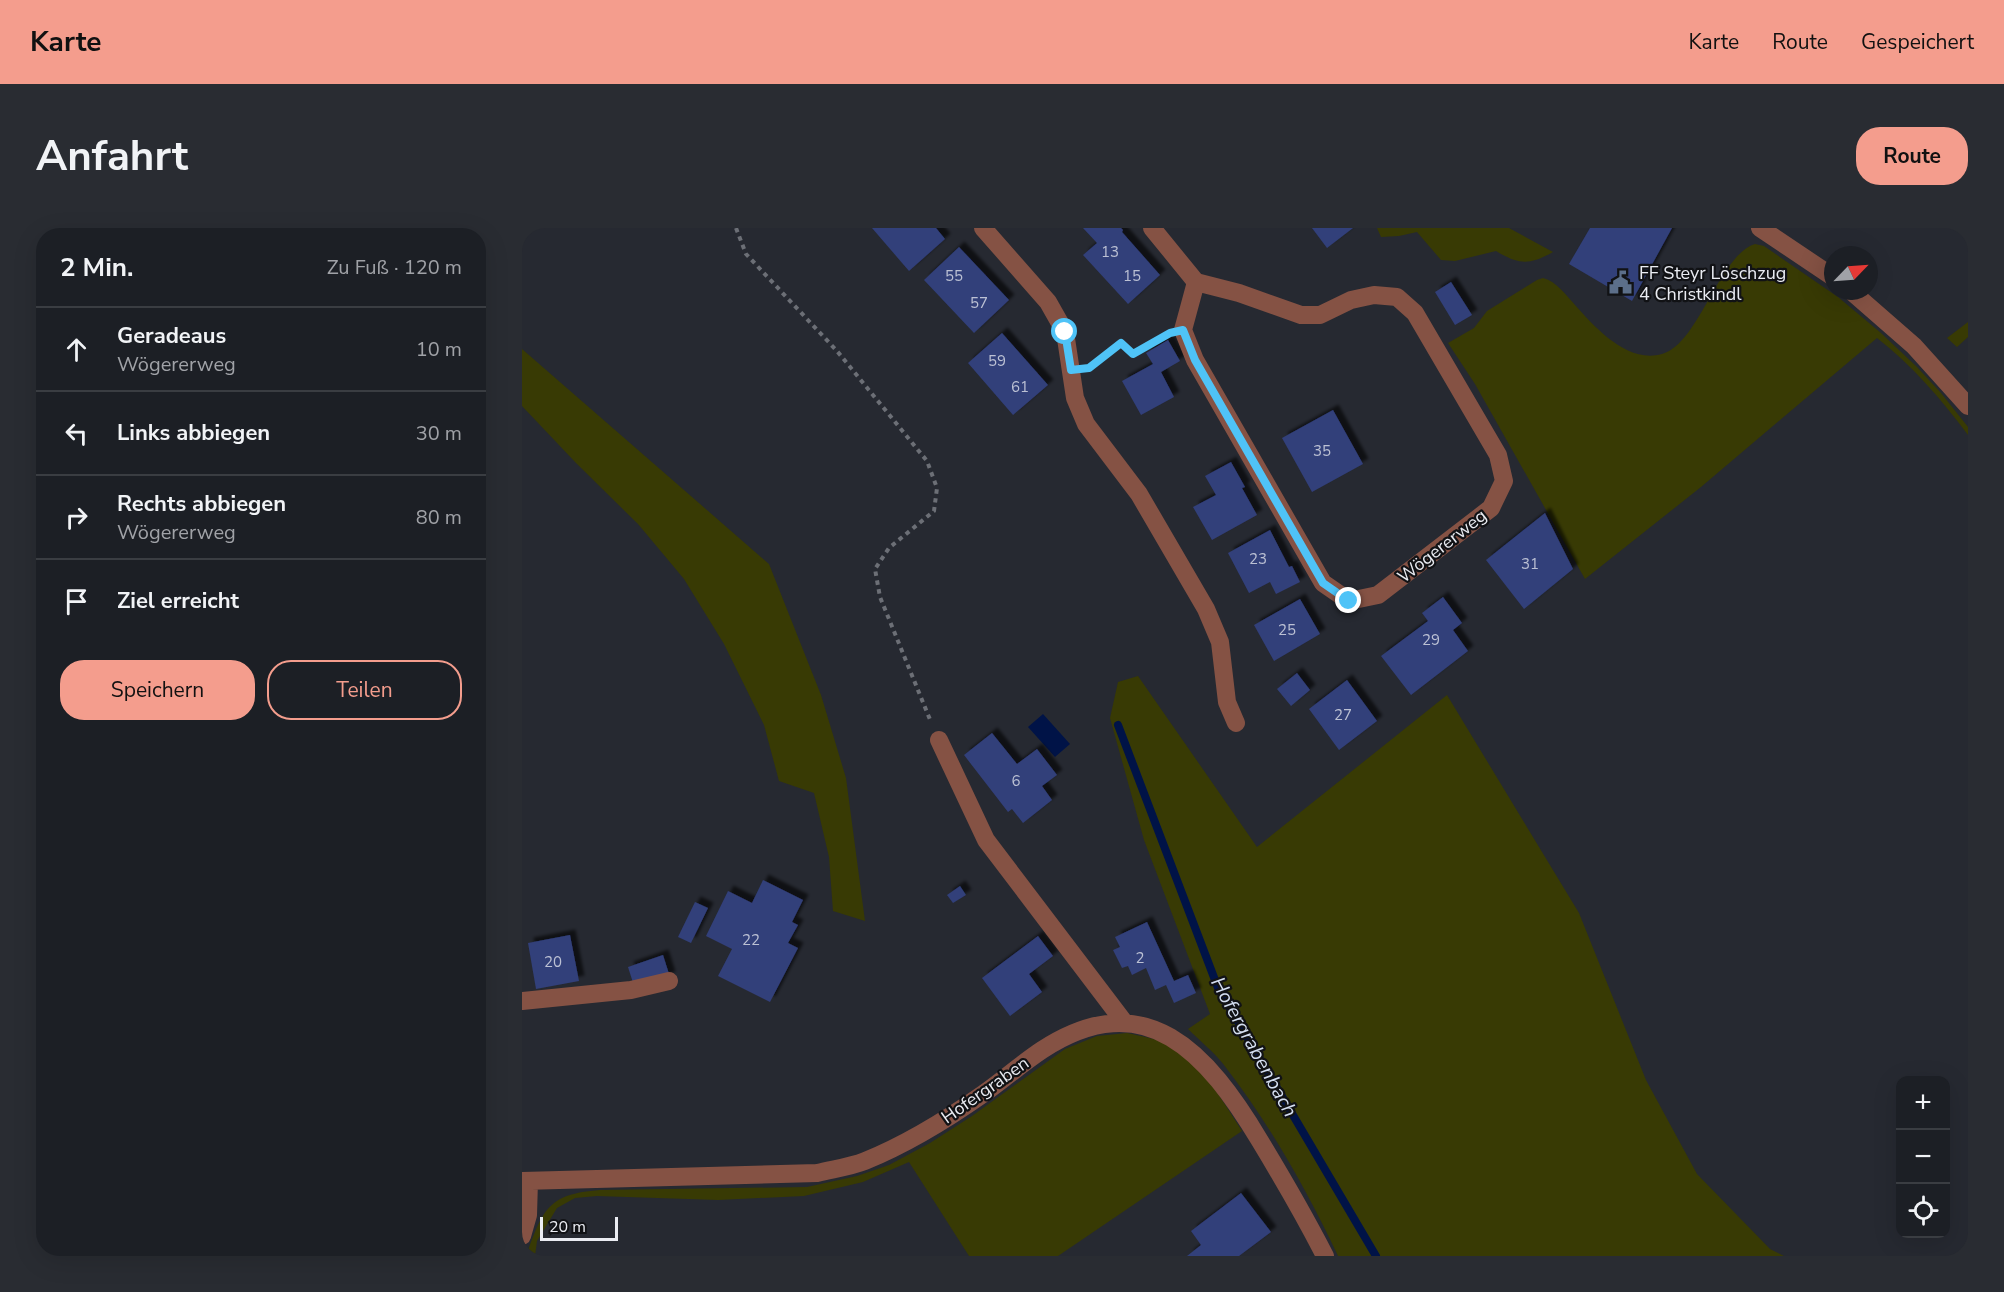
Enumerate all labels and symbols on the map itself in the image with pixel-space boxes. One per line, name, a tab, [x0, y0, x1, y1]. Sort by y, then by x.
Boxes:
house number: 13	[1101, 242, 1119, 262]
north arrow	[1824, 246, 1878, 300]
place label: FF Steyr Löschzug 4 Christkindl	[1639, 261, 1786, 306]
house number: 55	[945, 266, 963, 286]
house number: 15	[1123, 266, 1141, 286]
public building icon: FF Steyr Löschzug 4 Christkindl	[1608, 270, 1634, 296]
house number: 57	[970, 293, 988, 313]
route start	[1051, 318, 1077, 344]
house number: 59	[988, 351, 1006, 371]
house number: 61	[1011, 377, 1029, 397]
house number: 35	[1313, 441, 1331, 461]
street label: Wögererweg	[1392, 504, 1492, 588]
house number: 23	[1249, 549, 1267, 569]
house number: 31	[1521, 554, 1539, 574]
route end	[1335, 587, 1361, 613]
house number: 25	[1278, 620, 1296, 640]
house number: 29	[1422, 630, 1440, 650]
house number: 27	[1334, 705, 1352, 725]
house number: 6	[1011, 771, 1021, 791]
house number: 22	[742, 930, 760, 950]
house number: 2	[1135, 948, 1145, 968]
house number: 20	[544, 952, 562, 972]
water label: Hofergrabenbach	[1204, 972, 1304, 1122]
street label: Hofergraben	[936, 1051, 1034, 1129]
scale bar	[540, 1214, 618, 1242]

